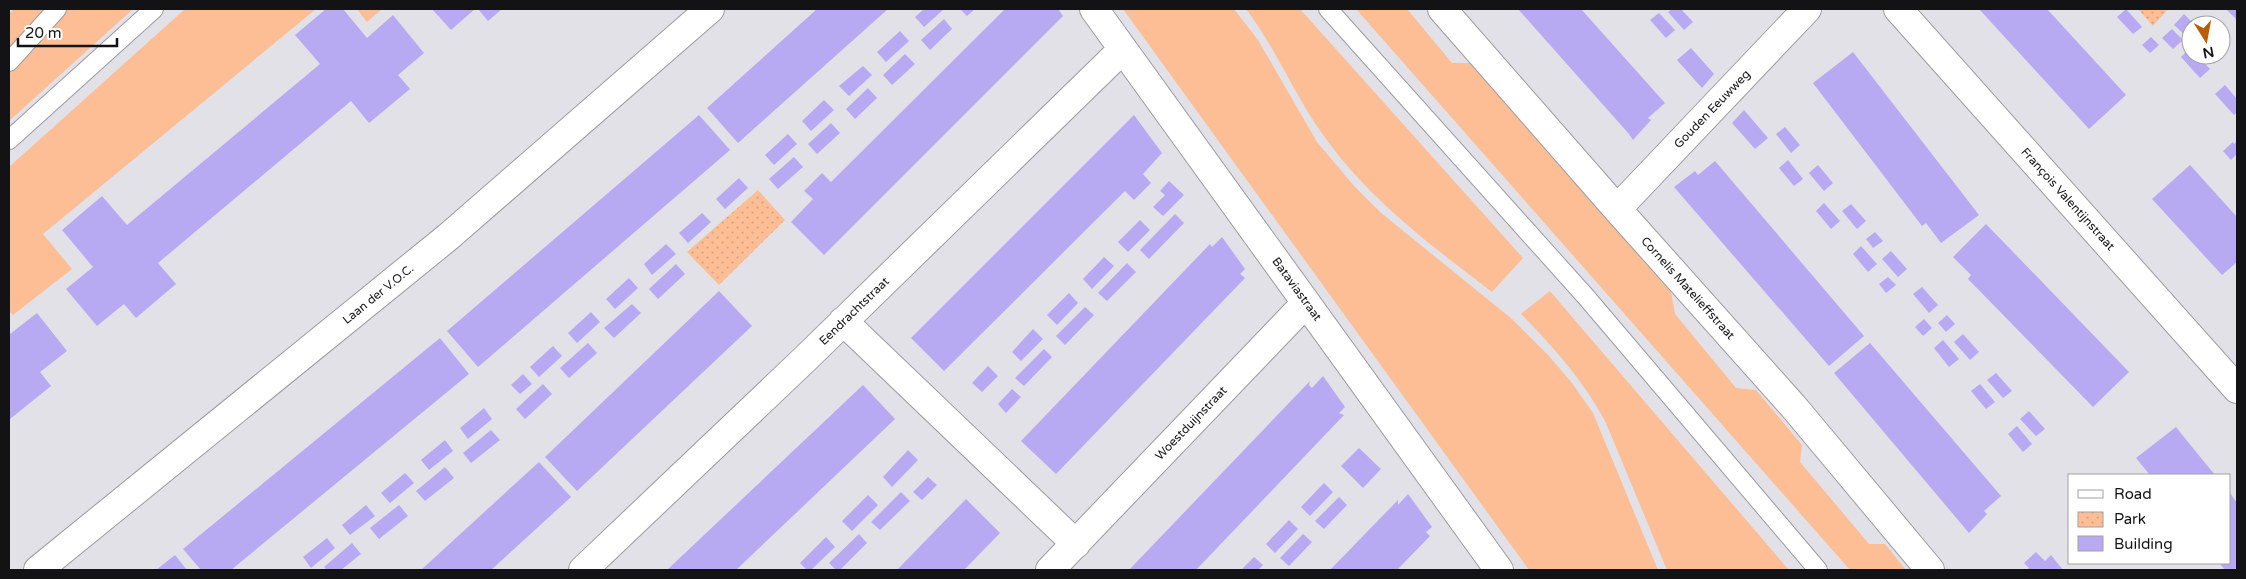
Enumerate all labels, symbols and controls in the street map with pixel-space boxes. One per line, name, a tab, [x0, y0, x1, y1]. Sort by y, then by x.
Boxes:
scale bar	[18, 15, 116, 47]
north arrow	[2181, 15, 2231, 65]
text: 20 m	[25, 24, 62, 42]
text: N	[2201, 43, 2216, 62]
street label: Gouden Eeuwweg	[1671, 67, 1753, 151]
street label: François Valentijnstraat	[2018, 145, 2118, 253]
street label: Cornelis Matelieffstraat	[1638, 234, 1738, 343]
street label: Bataviastraat	[1269, 255, 1325, 324]
street label: Laan der V.O.C.	[340, 261, 416, 327]
street label: Eendrachtstraat	[816, 274, 892, 348]
street label: Woestduijnstraat	[1152, 383, 1230, 463]
legend	[2068, 474, 2231, 564]
text: Road	[2114, 485, 2152, 503]
text: Park	[2114, 510, 2146, 528]
text: Building	[2114, 535, 2173, 553]

